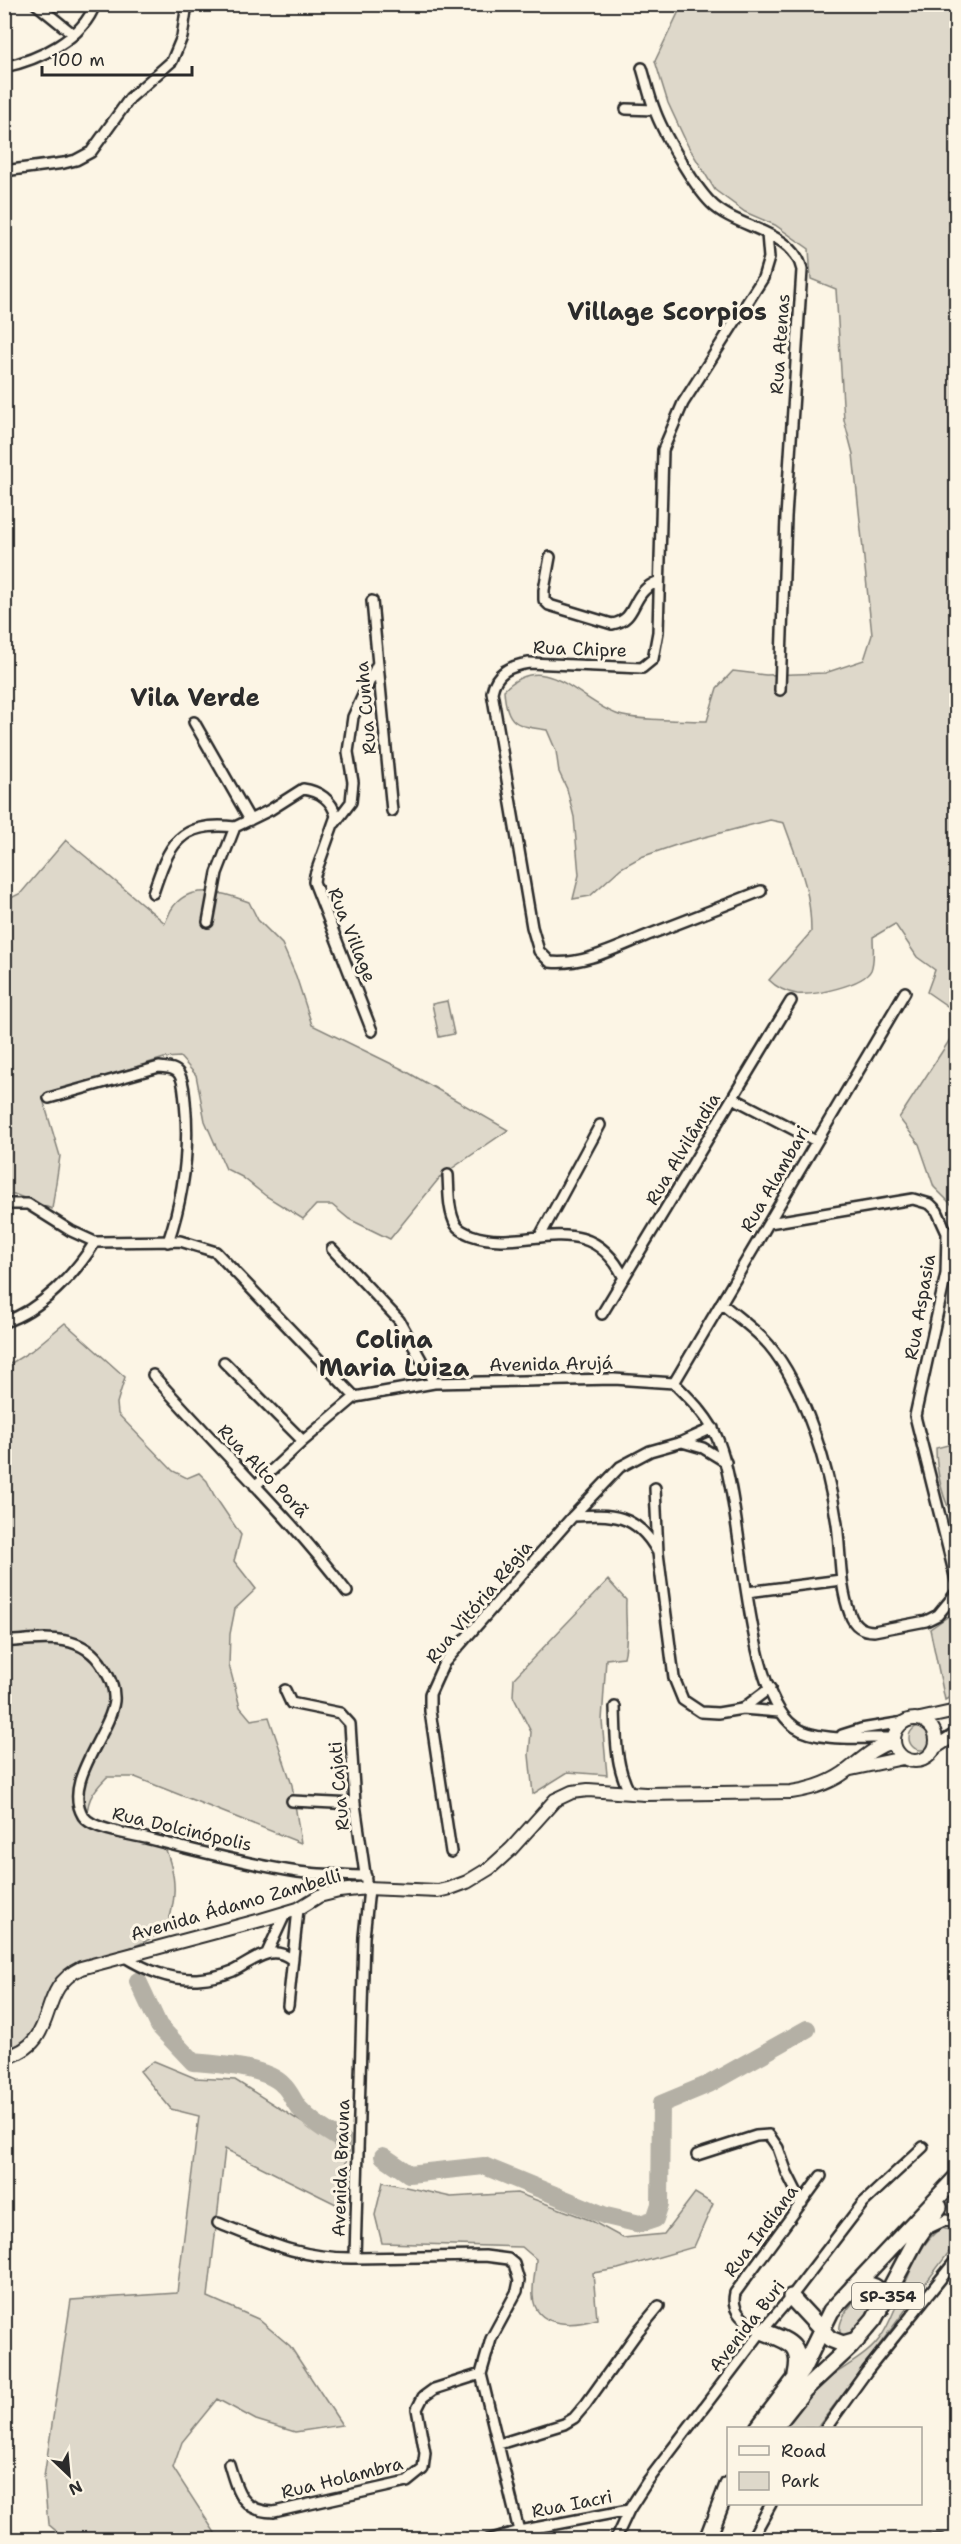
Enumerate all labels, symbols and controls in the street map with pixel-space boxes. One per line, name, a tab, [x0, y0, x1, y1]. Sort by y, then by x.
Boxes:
scale bar	[42, 39, 192, 77]
text: 100 m	[51, 48, 105, 72]
street label: Rua Atenas	[765, 293, 795, 395]
district label: Village Scorpios	[567, 296, 767, 328]
street label: Rua Chipre	[533, 635, 627, 663]
street label: Rua Cunha	[350, 660, 382, 756]
district label: Vila Verde	[130, 682, 260, 714]
street label: Rua Village	[322, 884, 382, 986]
street label: Rua Alvilândia	[640, 1088, 726, 1210]
street label: Rua Alambari	[735, 1121, 815, 1237]
street label: Rua Aspasia	[899, 1252, 941, 1362]
district label: Colina Maria Luiza	[319, 1324, 470, 1384]
street label: Avenida Arujá	[489, 1351, 613, 1377]
street label: Rua Alto Porã	[212, 1419, 314, 1523]
street label: Rua Vitória Régia	[420, 1536, 538, 1668]
street label: Rua Cajati	[323, 1740, 355, 1832]
street label: Rua Dolcinópolis	[110, 1801, 254, 1857]
street label: Avenida Ádamo Zambelli	[128, 1863, 344, 1947]
street label: Avenida Brauna	[327, 2099, 355, 2237]
street label: Rua Indiana	[718, 2180, 804, 2282]
street label: Avenida Buri	[704, 2275, 790, 2377]
road number: SP-354	[852, 2283, 924, 2309]
legend	[727, 2427, 922, 2505]
text: Road	[781, 2439, 826, 2463]
north arrow	[39, 2445, 99, 2505]
street label: Rua Holambra	[279, 2451, 405, 2505]
text: Park	[781, 2469, 820, 2493]
text: N	[65, 2476, 86, 2500]
street label: Rua Iacri	[530, 2484, 614, 2524]

